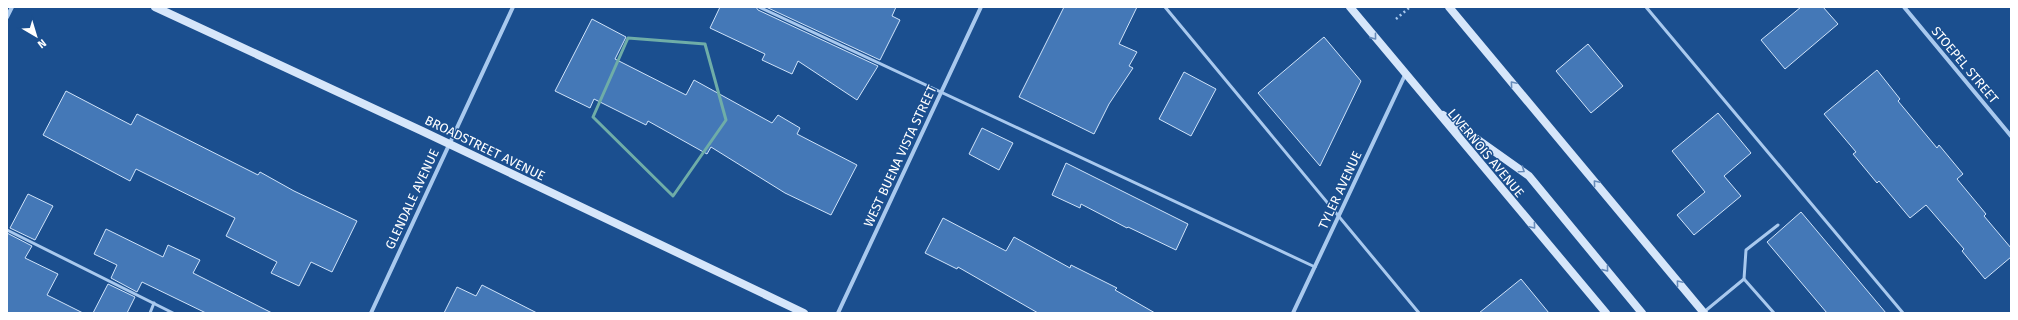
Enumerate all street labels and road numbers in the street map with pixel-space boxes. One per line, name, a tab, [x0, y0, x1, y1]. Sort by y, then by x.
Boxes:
street label: STOEPEL STREET	[1929, 24, 2002, 107]
street label: WEST BUENA VISTA STREET	[861, 83, 940, 229]
street label: LIVERNOIS AVENUE	[1445, 106, 1527, 200]
street label: BROADSTREET AVENUE	[423, 112, 548, 184]
street label: GLENDALE AVENUE	[382, 146, 442, 252]
street label: TYLER AVENUE	[1315, 149, 1365, 231]

